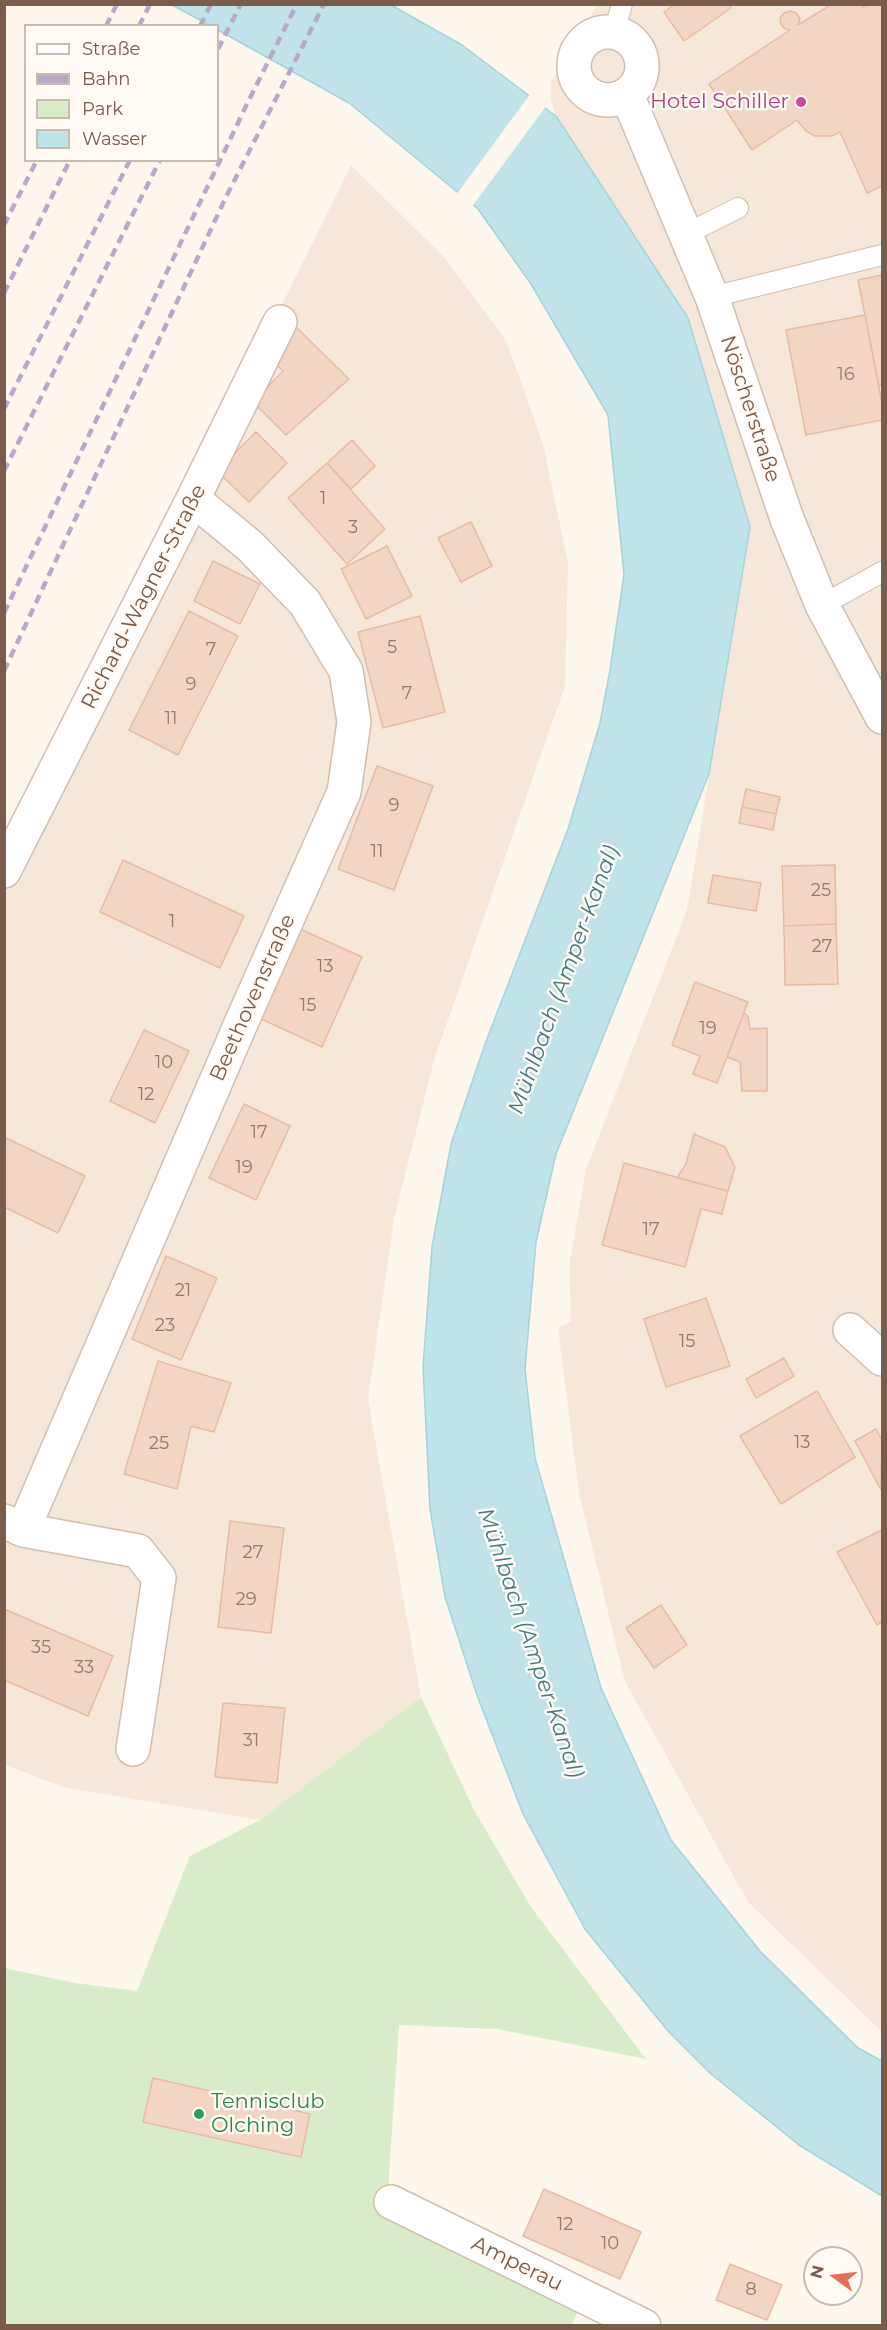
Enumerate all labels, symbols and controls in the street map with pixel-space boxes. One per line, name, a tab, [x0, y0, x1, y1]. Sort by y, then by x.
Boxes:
legend	[24, 24, 219, 162]
text: Straße	[82, 38, 140, 60]
text: Bahn	[82, 68, 131, 90]
place label: Hotel Schiller	[650, 89, 789, 115]
marker: Hotel Schiller	[794, 95, 808, 109]
text: Park	[82, 98, 123, 120]
text: Wasser	[82, 128, 147, 150]
street label: Nöscherstraße	[714, 332, 786, 486]
house number: 16	[837, 364, 855, 386]
street label: Richard-Wagner-Straße	[76, 480, 212, 714]
house number: 1	[320, 488, 326, 510]
house number: 3	[348, 517, 358, 539]
house number: 5	[387, 637, 397, 659]
house number: 7	[206, 639, 216, 661]
house number: 9	[186, 674, 196, 696]
house number: 7	[402, 683, 412, 705]
house number: 11	[165, 708, 177, 730]
house number: 9	[389, 795, 399, 817]
house number: 11	[371, 841, 383, 863]
water label: Mühlbach (Amper-Kanal)	[503, 842, 625, 1118]
house number: 25	[811, 880, 831, 902]
house number: 1	[169, 911, 175, 933]
street label: Beethovenstraße	[205, 911, 301, 1085]
house number: 27	[812, 936, 832, 958]
house number: 13	[317, 956, 333, 978]
house number: 15	[300, 995, 316, 1017]
house number: 19	[699, 1018, 717, 1040]
house number: 10	[155, 1052, 173, 1074]
house number: 12	[138, 1084, 154, 1106]
house number: 17	[250, 1122, 268, 1144]
house number: 19	[235, 1157, 253, 1179]
house number: 17	[642, 1219, 660, 1241]
house number: 21	[175, 1280, 191, 1302]
house number: 23	[155, 1315, 175, 1337]
house number: 15	[679, 1331, 695, 1353]
house number: 13	[794, 1432, 810, 1454]
house number: 25	[149, 1433, 169, 1455]
water label: Mühlbach (Amper-Kanal)	[471, 1505, 589, 1781]
house number: 27	[243, 1542, 263, 1564]
house number: 29	[235, 1589, 257, 1611]
house number: 35	[31, 1637, 51, 1659]
house number: 33	[74, 1657, 94, 1679]
house number: 31	[243, 1730, 259, 1752]
place label: Tennisclub Olching	[211, 2089, 325, 2139]
marker: Tennisclub Olching	[192, 2107, 206, 2121]
house number: 12	[557, 2214, 573, 2236]
street label: Amperau	[467, 2231, 567, 2297]
house number: 10	[601, 2233, 619, 2255]
north arrow	[803, 2246, 863, 2306]
text: N	[806, 2263, 828, 2280]
house number: 8	[745, 2279, 757, 2301]

